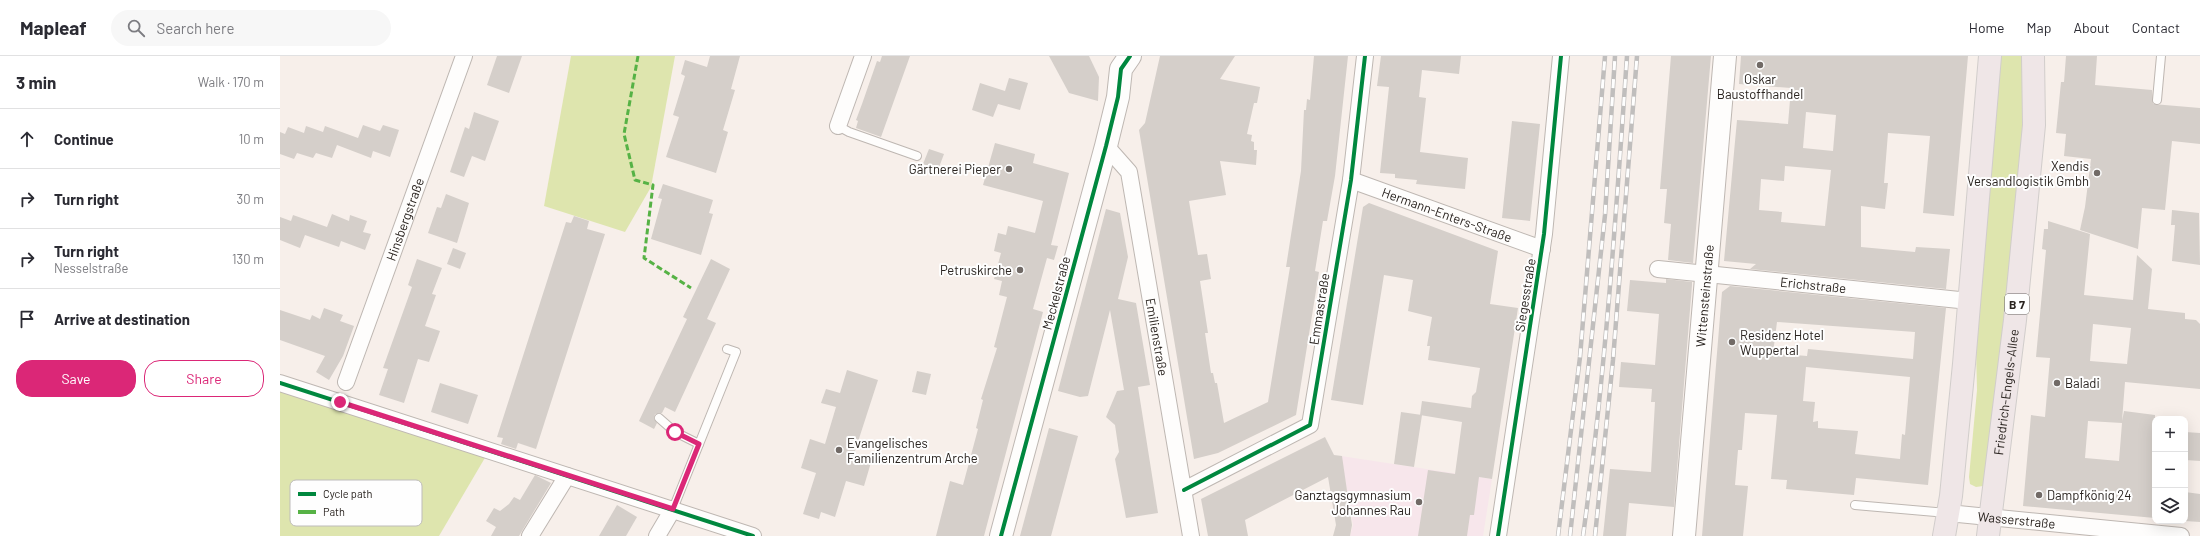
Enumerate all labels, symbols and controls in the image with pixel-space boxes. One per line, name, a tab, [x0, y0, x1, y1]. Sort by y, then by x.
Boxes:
search box	[111, 10, 391, 46]
text: Mapleaf	[20, 16, 87, 39]
icon: search	[125, 17, 147, 39]
text: Search here	[157, 19, 235, 37]
text: Home	[1969, 19, 2005, 36]
text: Map	[2027, 19, 2051, 36]
text: About	[2073, 19, 2110, 36]
text: Contact	[2132, 19, 2180, 36]
marker: Oskar Baustoffhandel	[1755, 60, 1765, 70]
place label: Oskar Baustoffhandel	[1717, 71, 1803, 102]
text: 3 min	[16, 72, 56, 92]
text: Walk · 170 m	[198, 74, 264, 90]
icon: ahead	[16, 128, 38, 150]
text: Continue	[54, 130, 114, 148]
text: 10 m	[239, 131, 264, 147]
place label: Xendis Versandlogistik Gmbh	[1967, 158, 2089, 189]
place label: Gärtnerei Pieper	[909, 161, 1001, 177]
marker: Gärtnerei Pieper	[1004, 164, 1014, 174]
marker: Xendis Versandlogistik Gmbh	[2092, 168, 2102, 178]
street label: Hinsbergstraße	[383, 176, 427, 263]
street label: Hermann-Enters-Straße	[1380, 184, 1514, 245]
icon: right	[16, 188, 38, 210]
text: Turn right	[54, 190, 119, 208]
text: 30 m	[237, 191, 264, 207]
text: Turn right	[54, 242, 119, 260]
street label: Wittensteinstraße	[1692, 244, 1717, 348]
icon: right	[16, 248, 38, 270]
text: 130 m	[232, 251, 264, 267]
street label: Meckelstraße	[1038, 254, 1074, 332]
street label: Siegesstraße	[1511, 257, 1539, 333]
text: Nesselstraße	[54, 260, 128, 276]
place label: Petruskirche	[940, 262, 1012, 278]
marker: Petruskirche	[1015, 265, 1025, 275]
street label: Emmastraße	[1305, 272, 1333, 346]
street label: Erichstraße	[1779, 274, 1847, 296]
road number: B 7	[2005, 294, 2029, 314]
street label: Emilienstraße	[1143, 297, 1172, 377]
icon: arrive	[16, 308, 38, 330]
text: Arrive at destination	[54, 310, 190, 328]
place label: Residenz Hotel Wuppertal	[1740, 327, 1824, 358]
street label: Friedrich-Engels-Allee	[1990, 328, 2022, 456]
marker: Residenz Hotel Wuppertal	[1727, 337, 1737, 347]
button: Save	[16, 360, 136, 397]
button: Share	[144, 360, 264, 397]
place label: Baladi	[2065, 375, 2100, 391]
marker: Baladi	[2052, 378, 2062, 388]
route end	[331, 393, 349, 411]
map controls	[2152, 416, 2188, 524]
button: +	[2152, 416, 2188, 452]
route start	[666, 423, 684, 441]
place label: Evangelisches Familienzentrum Arche	[847, 435, 978, 466]
marker: Evangelisches Familienzentrum Arche	[834, 445, 844, 455]
button: −	[2152, 452, 2188, 488]
legend	[290, 480, 422, 526]
text: Cycle path	[323, 487, 373, 500]
place label: Ganztagsgymnasium Johannes Rau	[1295, 487, 1411, 518]
place label: Dampfkönig 24	[2047, 487, 2131, 503]
button: layers	[2152, 488, 2188, 524]
marker: Dampfkönig 24	[2034, 490, 2044, 500]
marker: Ganztagsgymnasium Johannes Rau	[1414, 497, 1424, 507]
text: Path	[323, 505, 345, 518]
street label: Wasserstraße	[1977, 508, 2056, 532]

